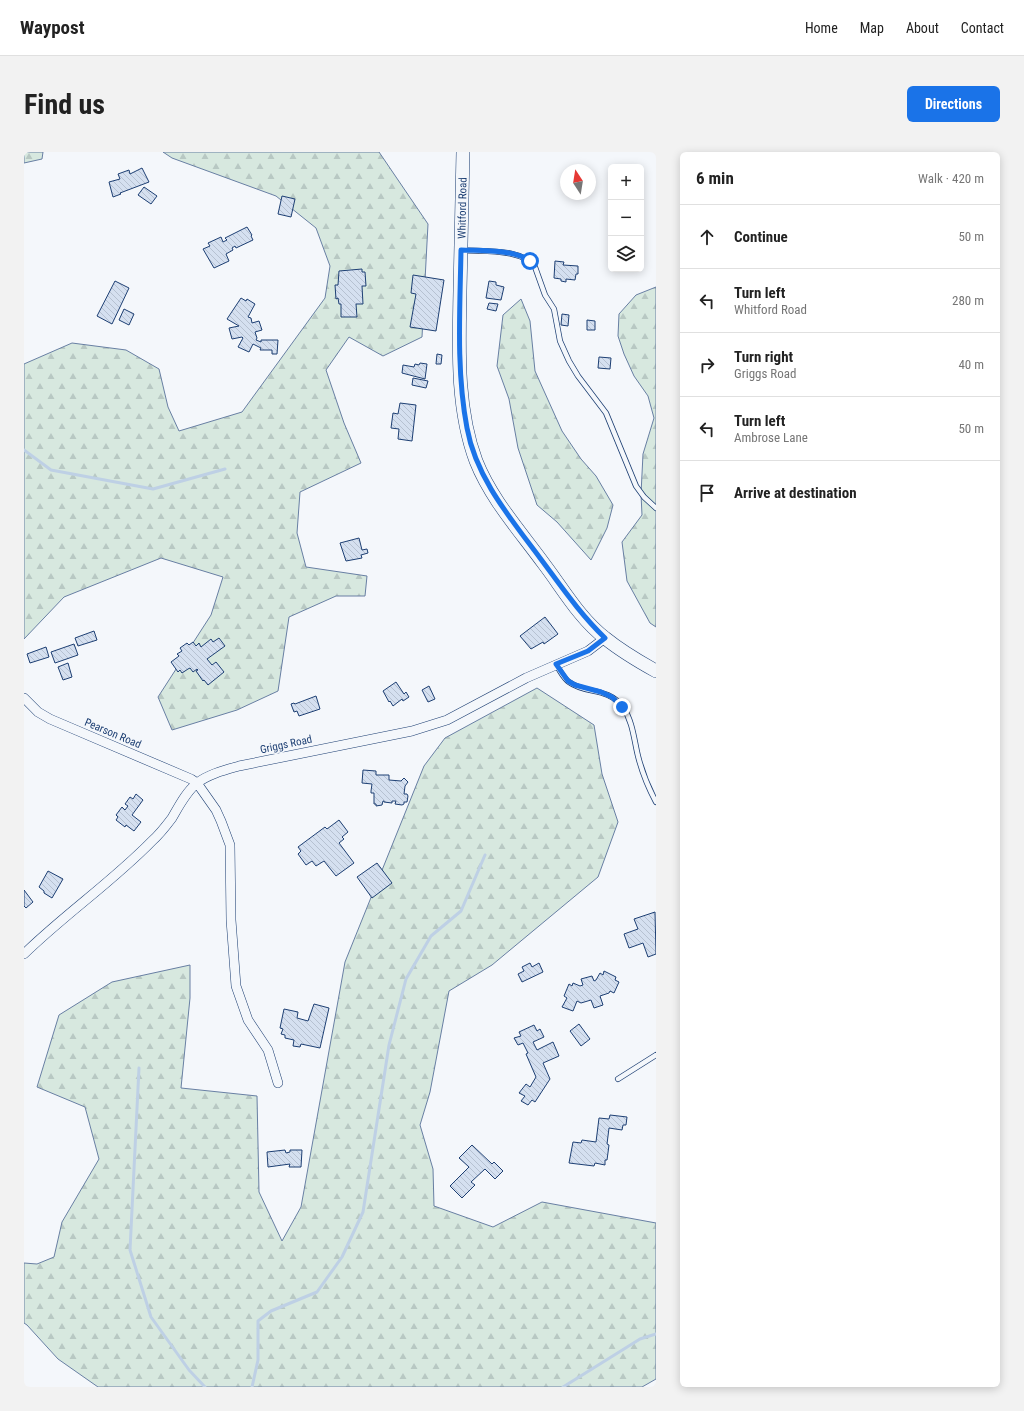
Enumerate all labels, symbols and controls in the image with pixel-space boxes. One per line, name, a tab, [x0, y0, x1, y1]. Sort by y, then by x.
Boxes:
text: Waypost	[20, 16, 85, 39]
text: Home	[805, 20, 838, 36]
text: Map	[860, 20, 884, 36]
text: About	[906, 20, 939, 36]
text: Contact	[961, 20, 1004, 36]
button: Directions	[907, 86, 1000, 122]
text: Find us	[24, 88, 105, 121]
north arrow	[560, 164, 596, 200]
map controls	[608, 164, 644, 272]
button: +	[608, 164, 644, 200]
text: 6 min	[696, 168, 734, 188]
text: Walk · 420 m	[918, 171, 984, 186]
street label: Whitford Road	[455, 177, 470, 239]
button: −	[608, 200, 644, 236]
icon: ahead	[696, 226, 718, 248]
text: Continue	[734, 228, 788, 246]
text: 50 m	[958, 229, 984, 244]
button: layers	[608, 236, 644, 272]
route start	[521, 252, 539, 270]
text: Turn left	[734, 284, 785, 302]
icon: left	[696, 290, 718, 312]
text: 280 m	[952, 293, 984, 308]
text: Whitford Road	[734, 302, 807, 317]
text: Turn right	[734, 348, 793, 366]
icon: right	[696, 354, 718, 376]
text: 40 m	[958, 357, 984, 372]
text: Griggs Road	[734, 366, 796, 381]
text: Turn left	[734, 412, 785, 430]
icon: left	[696, 418, 718, 440]
text: 50 m	[958, 421, 984, 436]
text: Ambrose Lane	[734, 430, 808, 445]
icon: arrive	[696, 482, 718, 504]
text: Arrive at destination	[734, 484, 857, 502]
route end	[613, 698, 631, 716]
street label: Pearson Road	[83, 716, 143, 751]
street label: Griggs Road	[259, 733, 313, 756]

